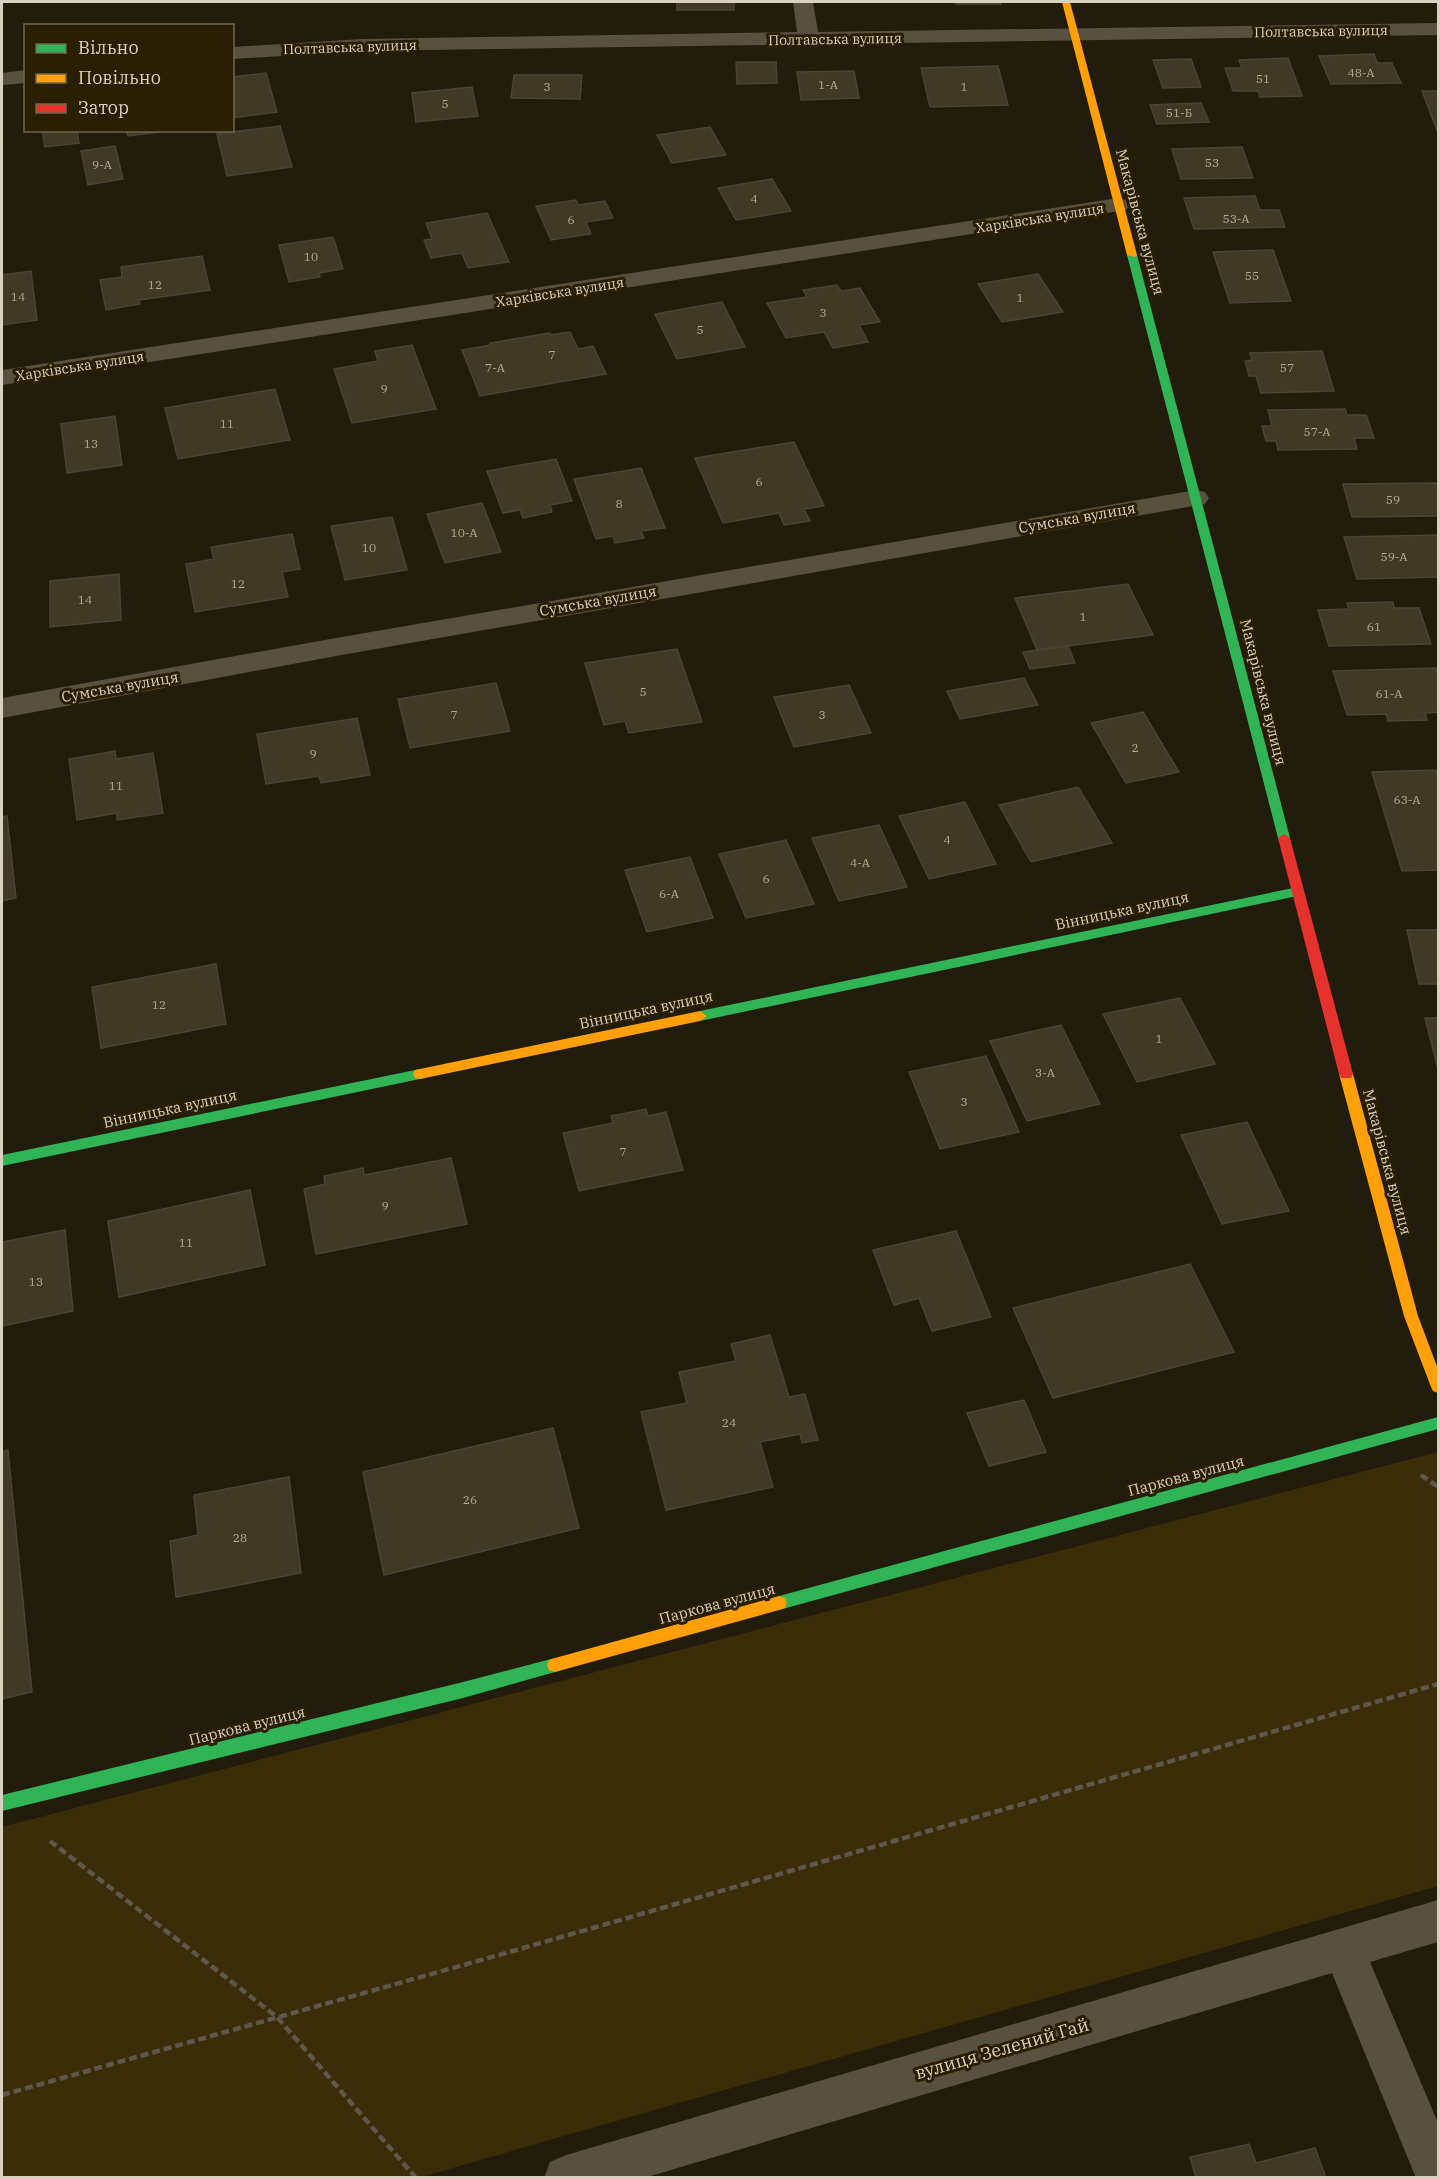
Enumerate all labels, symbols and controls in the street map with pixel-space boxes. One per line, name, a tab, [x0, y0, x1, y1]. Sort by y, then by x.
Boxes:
street label: Полтавська вулиця	[1254, 21, 1388, 41]
legend	[24, 24, 234, 132]
street label: Полтавська вулиця	[768, 29, 902, 49]
text: Вільно	[78, 36, 139, 59]
street label: Полтавська вулиця	[283, 36, 417, 58]
house number: 48-А	[1347, 65, 1375, 80]
text: Повільно	[78, 66, 161, 89]
house number: 51	[1256, 71, 1270, 86]
house number: 1-А	[818, 77, 839, 92]
house number: 3	[543, 79, 551, 94]
house number: 1	[960, 79, 968, 94]
text: Затор	[78, 96, 129, 119]
house number: 5	[441, 96, 449, 111]
house number: 51-Б	[1166, 105, 1192, 120]
street label: Макарівська вулиця	[1112, 147, 1169, 297]
house number: 53	[1205, 155, 1219, 170]
house number: 9-А	[92, 157, 113, 172]
house number: 4	[750, 191, 758, 206]
street label: Харківська вулиця	[975, 199, 1105, 237]
house number: 53-А	[1222, 211, 1250, 226]
house number: 6	[567, 212, 575, 227]
house number: 10	[304, 249, 318, 264]
house number: 55	[1245, 268, 1259, 283]
street label: Харківська вулиця	[495, 273, 625, 311]
house number: 12	[148, 277, 162, 292]
house number: 14	[11, 289, 25, 304]
house number: 1	[1016, 290, 1024, 305]
house number: 3	[819, 305, 827, 320]
house number: 5	[696, 322, 704, 337]
street label: Харківська вулиця	[15, 347, 145, 385]
house number: 7	[548, 347, 556, 362]
house number: 7-А	[485, 360, 506, 375]
house number: 57	[1280, 360, 1294, 375]
house number: 9	[380, 381, 388, 396]
house number: 11	[220, 416, 234, 431]
house number: 57-А	[1303, 424, 1331, 439]
house number: 13	[84, 436, 98, 451]
house number: 6	[755, 474, 763, 489]
house number: 59	[1386, 492, 1400, 507]
house number: 8	[615, 496, 623, 511]
street label: Сумська вулиця	[1017, 498, 1137, 537]
house number: 10-А	[450, 525, 478, 540]
house number: 10	[362, 540, 376, 555]
house number: 59-А	[1380, 549, 1408, 564]
house number: 12	[231, 576, 245, 591]
street label: Сумська вулиця	[538, 581, 658, 620]
house number: 14	[78, 592, 92, 607]
house number: 1	[1079, 609, 1087, 624]
street label: Макарівська вулиця	[1236, 617, 1291, 767]
house number: 61	[1367, 619, 1381, 634]
street label: Сумська вулиця	[60, 667, 180, 706]
house number: 5	[639, 684, 647, 699]
house number: 61-А	[1375, 686, 1403, 701]
house number: 7	[450, 707, 458, 722]
house number: 3	[818, 707, 826, 722]
house number: 2	[1131, 740, 1139, 755]
house number: 9	[309, 746, 317, 761]
house number: 11	[109, 778, 123, 793]
house number: 63-А	[1393, 792, 1421, 807]
house number: 4	[943, 832, 951, 847]
house number: 4-А	[850, 855, 871, 870]
house number: 6	[762, 871, 770, 886]
house number: 6-А	[659, 886, 680, 901]
street label: Вінницька вулиця	[1053, 887, 1190, 934]
street label: Вінницька вулиця	[577, 986, 714, 1033]
house number: 12	[152, 997, 166, 1012]
house number: 1	[1155, 1031, 1163, 1046]
house number: 3-А	[1035, 1065, 1056, 1080]
street label: Вінницька вулиця	[101, 1085, 238, 1132]
street label: Макарівська вулиця	[1359, 1087, 1416, 1237]
house number: 3	[960, 1094, 968, 1109]
house number: 7	[619, 1144, 627, 1159]
house number: 9	[381, 1198, 389, 1213]
house number: 11	[179, 1235, 193, 1250]
house number: 13	[29, 1274, 43, 1289]
house number: 24	[722, 1415, 736, 1430]
street label: Паркова вулиця	[1126, 1451, 1246, 1500]
house number: 26	[463, 1492, 477, 1507]
house number: 28	[233, 1530, 247, 1545]
street label: Паркова вулиця	[657, 1579, 777, 1628]
street label: Паркова вулиця	[187, 1702, 307, 1749]
street label: вулиця Зелений Гай	[912, 2013, 1092, 2084]

